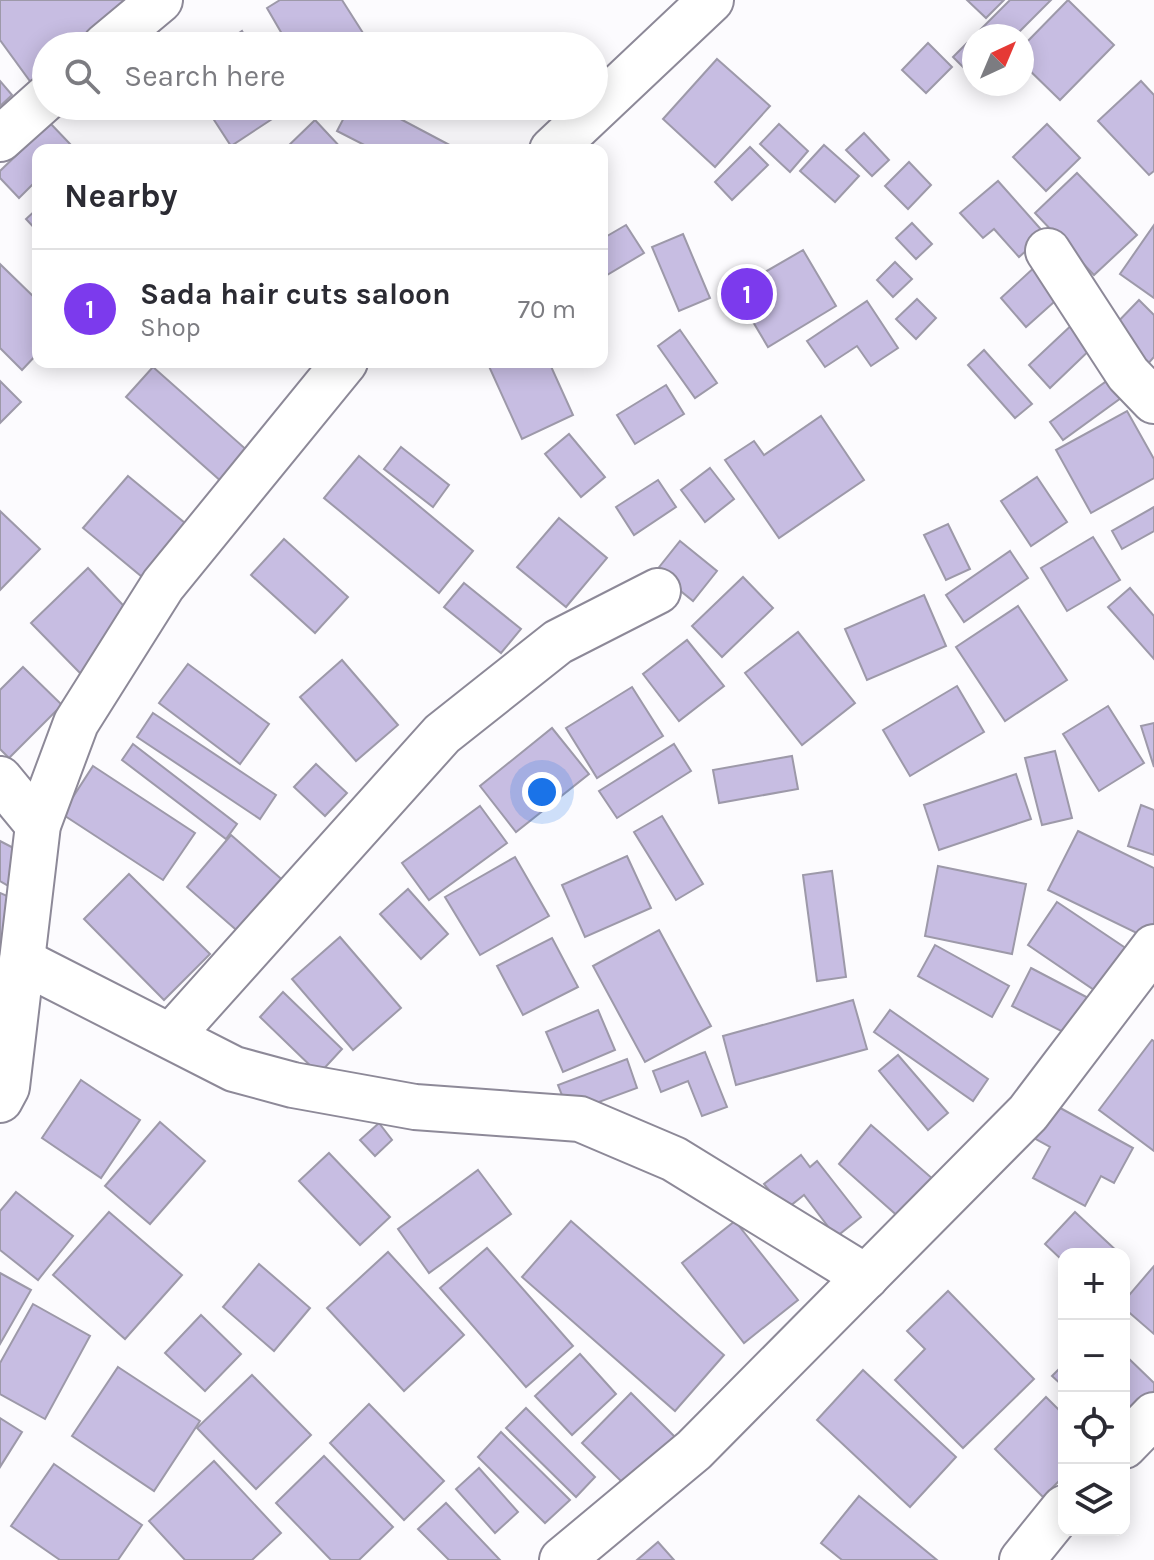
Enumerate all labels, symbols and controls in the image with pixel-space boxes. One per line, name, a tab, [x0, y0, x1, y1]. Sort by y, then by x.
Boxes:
north arrow	[962, 24, 1034, 96]
search box	[32, 32, 608, 120]
icon: search	[60, 54, 104, 98]
text: Search here	[124, 58, 285, 94]
text: Nearby	[64, 176, 178, 216]
pin: 1	[721, 264, 773, 324]
text: Sada hair cuts saloon	[140, 276, 451, 312]
text: 1	[85, 294, 95, 325]
text: 70 m	[518, 294, 576, 325]
text: Shop	[140, 312, 201, 343]
your location	[522, 772, 562, 812]
map controls	[1058, 1248, 1130, 1536]
button: +	[1058, 1248, 1130, 1320]
button: −	[1058, 1320, 1130, 1392]
button: locate	[1058, 1392, 1130, 1464]
button: layers	[1058, 1464, 1130, 1536]

